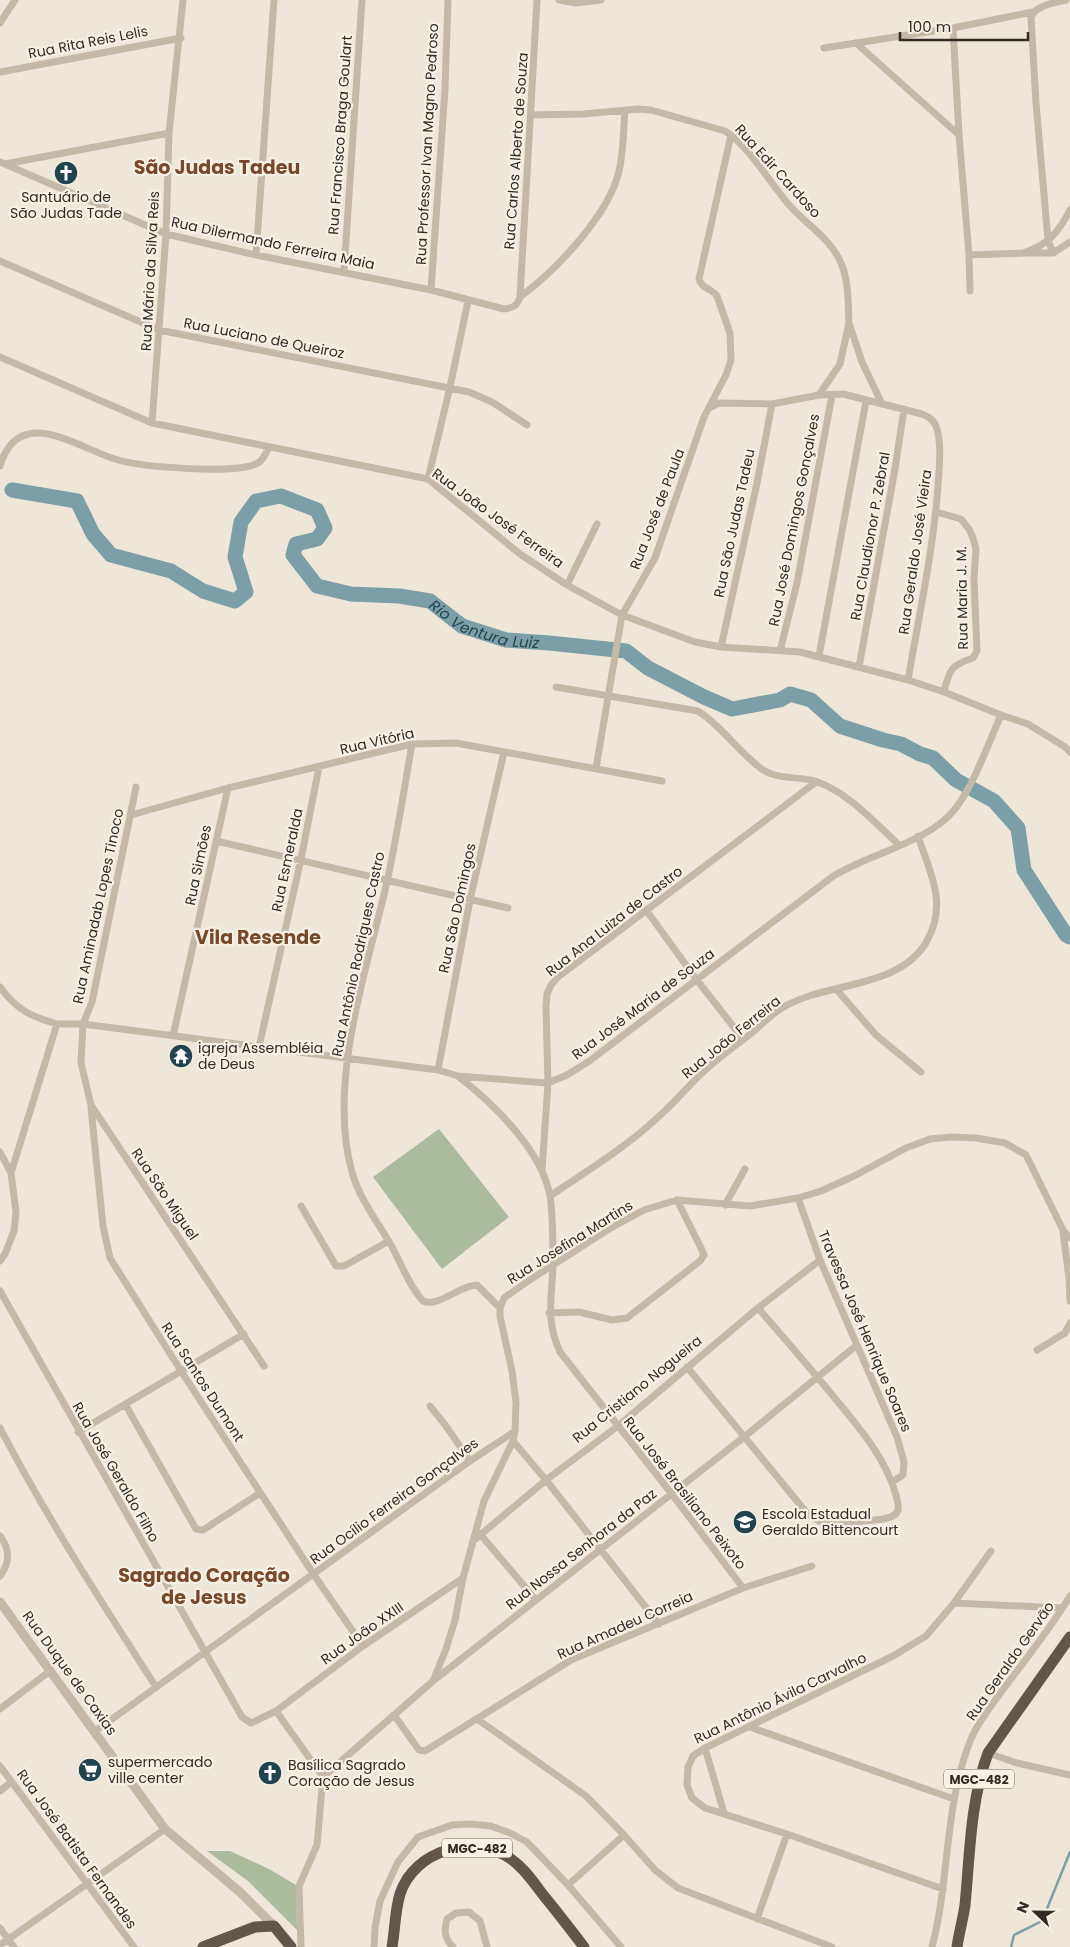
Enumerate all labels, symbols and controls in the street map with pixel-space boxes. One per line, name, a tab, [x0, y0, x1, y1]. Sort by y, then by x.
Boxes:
scale bar	[900, 10, 1028, 42]
text: 100 m	[908, 16, 951, 37]
street label: Rua Rita Reis Lelis	[26, 21, 150, 63]
street label: Rua Professor Ivan Magno Pedroso	[411, 23, 443, 265]
street label: Rua Francisco Braga Goulart	[323, 35, 357, 235]
street label: Rua Carlos Alberto de Souza	[499, 52, 533, 250]
street label: Rua Edir Cardoso	[730, 120, 826, 222]
district label: São Judas Tadeu	[134, 154, 300, 181]
church icon: Santuário de São Judas Tade	[53, 160, 79, 186]
place label: Santuário de São Judas Tade	[10, 187, 122, 223]
street label: Rua Mário da Silva Reis	[136, 190, 164, 352]
street label: Rua Dilermando Ferreira Maia	[169, 212, 377, 274]
street label: Rua Luciano de Queiroz	[182, 313, 346, 363]
street label: Rua José Domingos Gonçalves	[764, 412, 824, 628]
street label: Rua José de Paula	[625, 446, 689, 572]
street label: Rua São Judas Tadeu	[708, 447, 760, 599]
street label: Rua Claudionor P. Zebral	[845, 450, 895, 622]
street label: Rua João José Ferreira	[428, 463, 568, 573]
street label: Rua Geraldo José Vieira	[894, 468, 936, 636]
street label: Rua Maria J. M.	[951, 546, 973, 650]
water label: Rio Ventura Luiz	[425, 594, 540, 653]
street label: Rua Vitória	[338, 723, 416, 759]
street label: Rua Aminadab Lopes Tinoco	[68, 806, 128, 1005]
street label: Rua Esmeralda	[266, 806, 308, 914]
street label: Rua Simões	[180, 823, 216, 907]
street label: Rua São Domingos	[433, 841, 481, 975]
street label: Rua Antônio Rodrigues Castro	[327, 850, 389, 1058]
street label: Rua Ana Luiza de Castro	[541, 861, 687, 981]
district label: Vila Resende	[195, 924, 321, 951]
street label: Rua José Maria de Souza	[567, 944, 719, 1064]
street label: Rua João Ferreira	[677, 991, 785, 1083]
place label: igreja Assembléia de Deus	[198, 1038, 323, 1074]
temple icon: igreja Assembléia de Deus	[168, 1043, 194, 1069]
street label: Rua São Miguel	[127, 1144, 203, 1244]
street label: Rua Josefina Martins	[503, 1195, 637, 1289]
street label: Travessa José Henrique Soares	[813, 1227, 917, 1435]
street label: Rua Santos Dumont	[157, 1318, 249, 1446]
street label: Rua Cristiano Nogueira	[568, 1331, 706, 1447]
street label: Rua José Geraldo Filho	[68, 1398, 164, 1546]
street label: Rua José Brasiliano Peixoto	[619, 1412, 751, 1574]
street label: Rua Ocílio Ferreira Gonçalves	[306, 1433, 482, 1569]
street label: Rua Nossa Senhora da Paz	[502, 1484, 660, 1614]
place label: Escola Estadual Geraldo Bittencourt	[762, 1504, 898, 1540]
school or university icon: Escola Estadual Geraldo Bittencourt	[732, 1509, 758, 1535]
district label: Sagrado Coração de Jesus	[118, 1562, 290, 1611]
street label: Rua Amadeu Correia	[554, 1586, 696, 1664]
street label: Rua João XXIII	[317, 1597, 407, 1669]
street label: Rua Geraldo Gervão	[961, 1597, 1059, 1725]
street label: Rua Duque de Caxias	[18, 1607, 122, 1739]
street label: Rua Antônio Ávila Carvalho	[690, 1647, 870, 1749]
place label: supermercado ville center	[108, 1752, 212, 1788]
place label: Basílica Sagrado Coração de Jesus	[288, 1755, 415, 1791]
supermarket icon: supermercado ville center	[77, 1757, 103, 1783]
church icon: Basílica Sagrado Coração de Jesus	[257, 1760, 283, 1786]
street label: Rua José Batista Fernandes	[12, 1765, 142, 1933]
road number: MGC-482	[944, 1770, 1014, 1788]
road number: MGC-482	[442, 1839, 512, 1858]
north arrow	[1010, 1887, 1060, 1937]
text: N	[1012, 1899, 1034, 1916]

